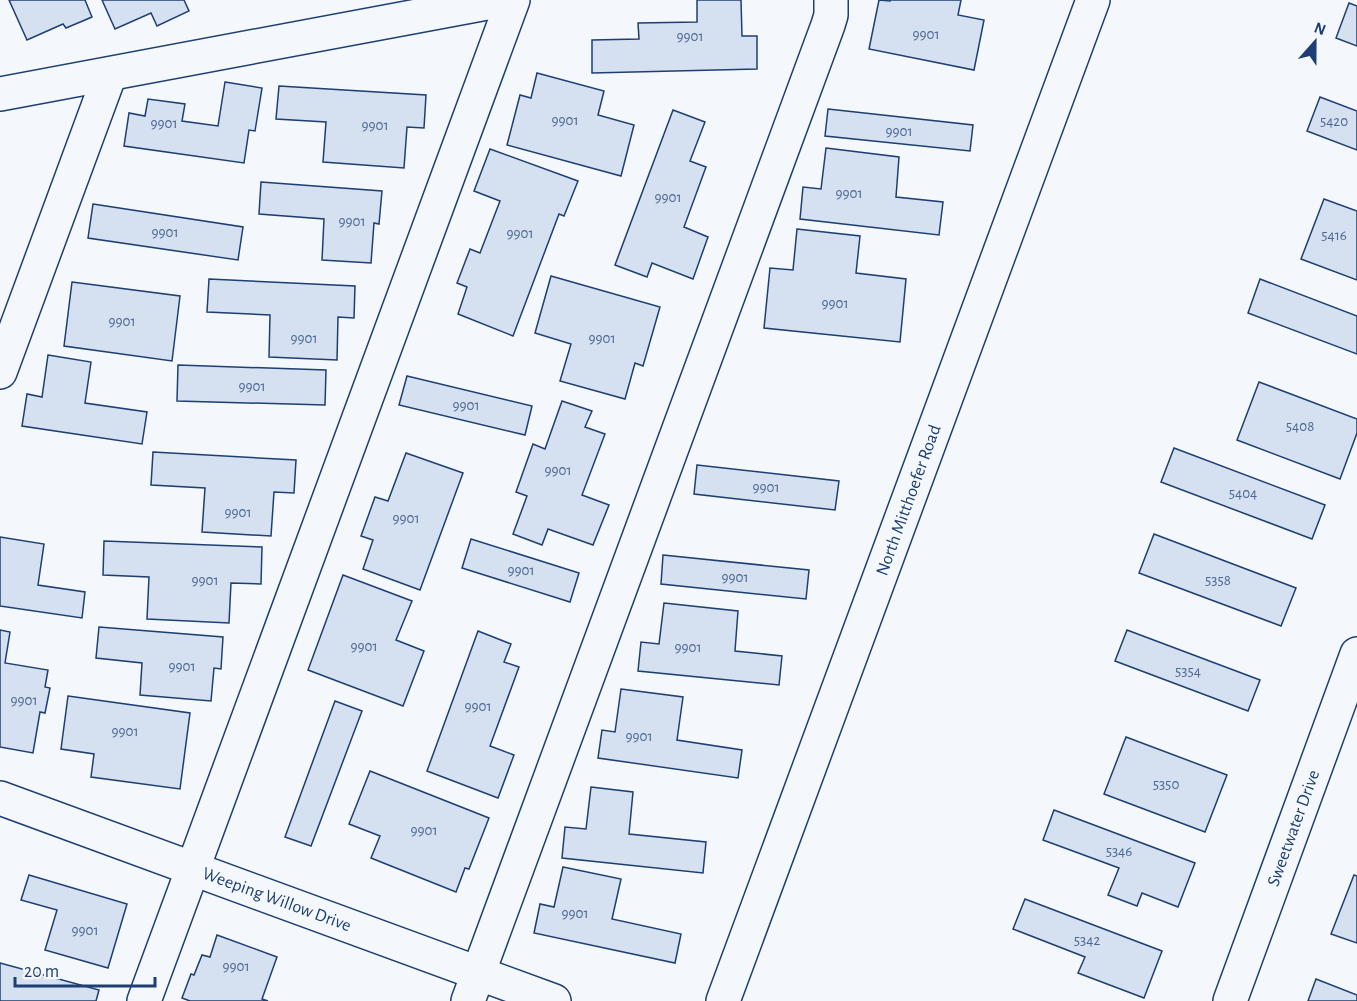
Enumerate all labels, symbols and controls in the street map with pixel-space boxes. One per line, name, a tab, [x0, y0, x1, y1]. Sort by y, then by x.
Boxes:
north arrow	[1285, 12, 1345, 72]
text: N	[1312, 19, 1328, 38]
house number: 9901	[912, 27, 940, 42]
house number: 9901	[676, 29, 704, 44]
house number: 9901	[551, 113, 579, 128]
house number: 5420	[1320, 114, 1348, 129]
house number: 9901	[150, 116, 178, 131]
house number: 9901	[361, 118, 389, 133]
house number: 9901	[885, 124, 913, 139]
house number: 9901	[835, 186, 863, 201]
house number: 9901	[654, 190, 682, 205]
house number: 9901	[338, 214, 366, 229]
house number: 9901	[151, 225, 179, 240]
house number: 9901	[506, 226, 534, 241]
house number: 5416	[1321, 228, 1347, 243]
house number: 9901	[821, 296, 849, 311]
house number: 9901	[108, 314, 136, 329]
house number: 9901	[290, 331, 318, 346]
house number: 9901	[588, 331, 616, 346]
house number: 9901	[238, 379, 266, 394]
house number: 9901	[452, 398, 480, 413]
house number: 5408	[1286, 419, 1314, 434]
street label: North Mitthoefer Road	[873, 423, 945, 578]
house number: 9901	[544, 463, 572, 478]
house number: 9901	[752, 480, 780, 495]
house number: 5404	[1229, 486, 1257, 501]
house number: 9901	[224, 505, 252, 520]
house number: 9901	[392, 511, 420, 526]
house number: 9901	[507, 563, 535, 578]
house number: 9901	[721, 570, 749, 585]
house number: 9901	[191, 573, 219, 588]
house number: 5358	[1205, 573, 1231, 588]
house number: 9901	[350, 639, 378, 654]
house number: 9901	[674, 640, 702, 655]
house number: 9901	[168, 659, 196, 674]
house number: 5354	[1175, 664, 1201, 679]
house number: 9901	[10, 693, 38, 708]
house number: 9901	[464, 699, 492, 714]
house number: 9901	[111, 724, 139, 739]
house number: 9901	[625, 729, 653, 744]
street label: Sweetwater Drive	[1265, 768, 1323, 889]
house number: 5350	[1153, 777, 1179, 792]
house number: 9901	[410, 823, 438, 838]
house number: 5346	[1106, 844, 1132, 859]
street label: Weeping Willow Drive	[200, 865, 353, 935]
house number: 9901	[561, 906, 589, 921]
house number: 9901	[71, 923, 99, 938]
house number: 5342	[1074, 933, 1100, 948]
scale bar	[15, 950, 154, 988]
house number: 9901	[222, 959, 250, 974]
text: 20 m	[24, 963, 59, 981]

